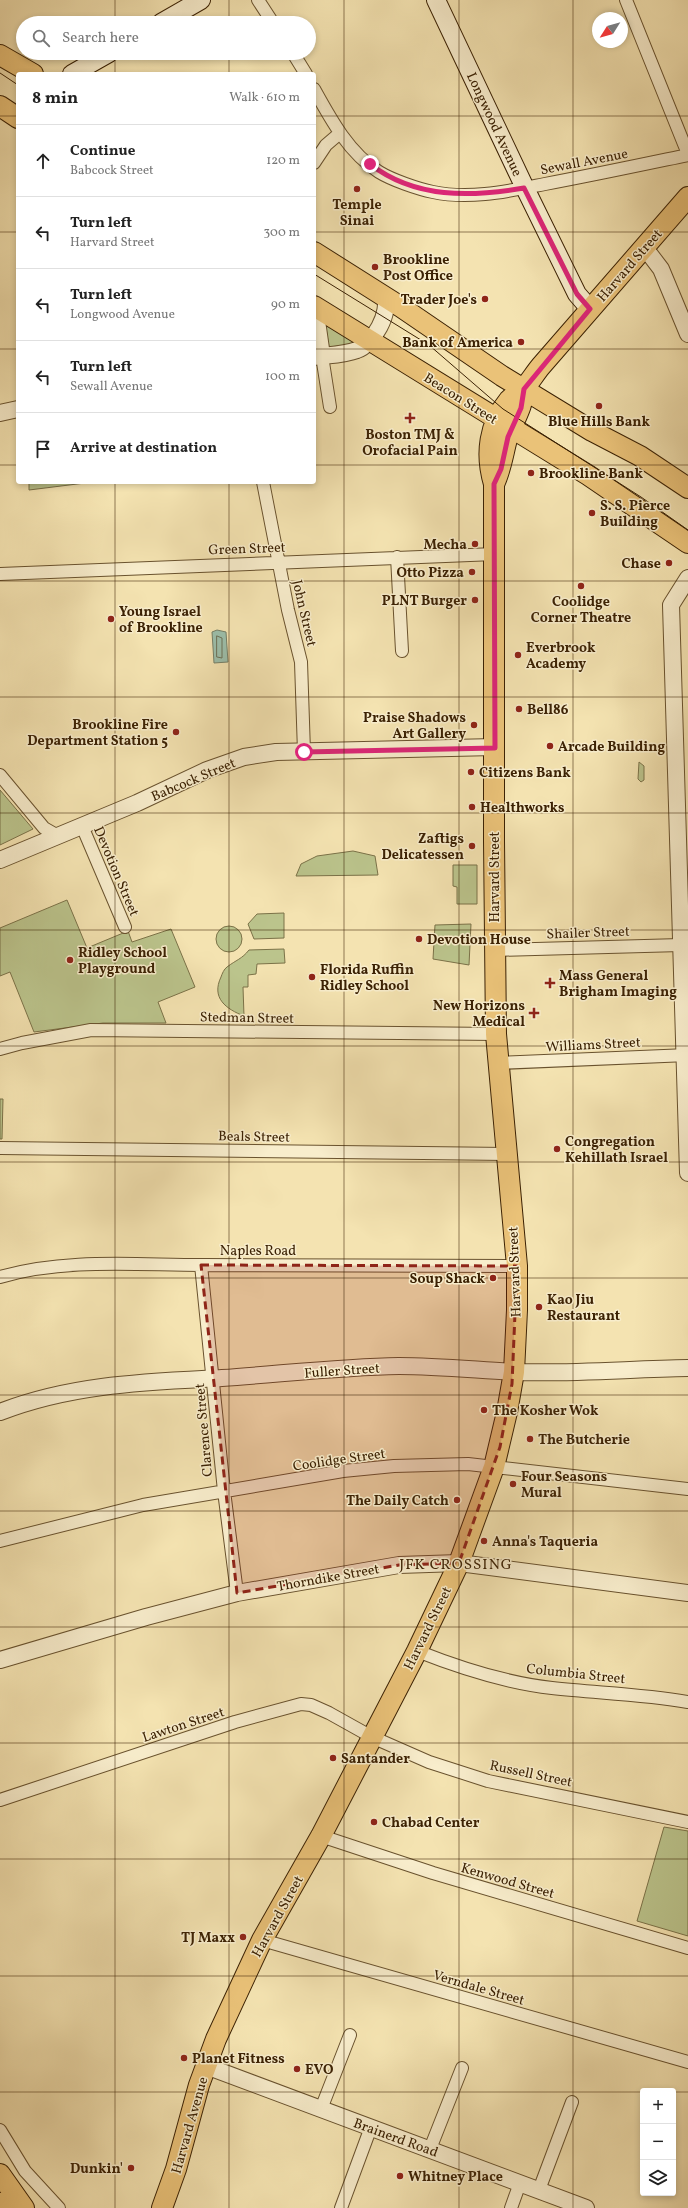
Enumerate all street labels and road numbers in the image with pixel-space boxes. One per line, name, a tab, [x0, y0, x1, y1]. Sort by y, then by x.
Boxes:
street label: Longwood Avenue	[461, 69, 526, 180]
street label: Sewall Avenue	[539, 145, 630, 180]
street label: Harvard Street	[593, 225, 667, 307]
street label: Beacon Street	[420, 369, 501, 430]
street label: Green Street	[208, 539, 286, 560]
street label: John Street	[287, 578, 320, 649]
street label: Babcock Street	[148, 754, 239, 807]
street label: Devotion Street	[88, 824, 143, 919]
street label: Harvard Street	[486, 831, 505, 923]
street label: Shailer Street	[546, 923, 630, 944]
street label: Stedman Street	[200, 1008, 294, 1029]
street label: Williams Street	[545, 1034, 641, 1057]
street label: Beals Street	[218, 1127, 290, 1148]
street label: Harvard Street	[504, 1226, 527, 1318]
street label: Naples Road	[220, 1242, 296, 1261]
street label: Fuller Street	[304, 1359, 381, 1384]
street label: Clarence Street	[191, 1382, 218, 1477]
street label: Coolidge Street	[292, 1445, 387, 1476]
street label: Thorndike Street	[276, 1560, 381, 1597]
street label: Harvard Street	[400, 1584, 457, 1674]
street label: Columbia Street	[525, 1660, 626, 1689]
street label: Lawton Street	[140, 1703, 227, 1748]
street label: Russell Street	[488, 1756, 574, 1793]
street label: Kenwood Street	[459, 1859, 557, 1904]
street label: Harvard Street	[248, 1872, 309, 1961]
street label: Verndale Street	[431, 1966, 527, 2011]
street label: Harvard Avenue	[168, 2074, 213, 2176]
street label: Brainerd Road	[350, 2114, 441, 2163]

